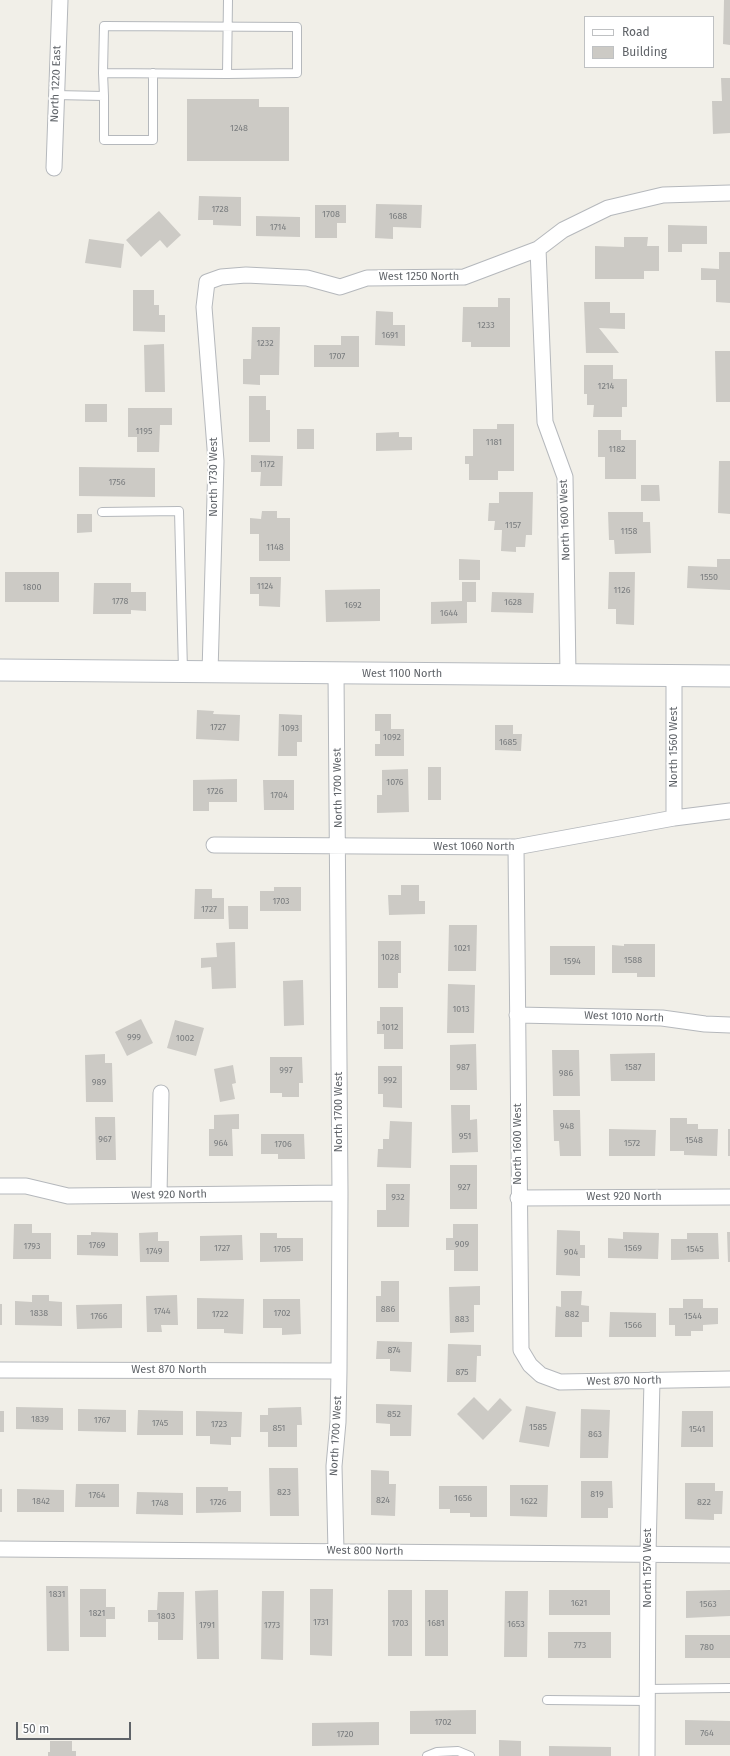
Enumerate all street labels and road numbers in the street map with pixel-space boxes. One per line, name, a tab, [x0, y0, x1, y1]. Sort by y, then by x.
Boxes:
street label: North 1220 East	[48, 45, 64, 123]
street label: West 1250 North	[379, 270, 459, 284]
street label: North 1730 West	[207, 437, 221, 517]
street label: North 1600 West	[557, 479, 573, 561]
street label: West 1100 North	[362, 667, 442, 681]
street label: North 1560 West	[667, 707, 681, 787]
street label: North 1700 West	[331, 748, 345, 828]
street label: West 1060 North	[433, 840, 515, 854]
street label: West 1010 North	[584, 1009, 664, 1025]
street label: North 1700 West	[332, 1072, 346, 1152]
street label: North 1600 West	[511, 1103, 525, 1185]
street label: West 920 North	[131, 1188, 207, 1202]
street label: West 920 North	[586, 1190, 662, 1204]
street label: West 870 North	[131, 1363, 207, 1377]
street label: West 870 North	[586, 1374, 662, 1388]
street label: North 1700 West	[327, 1396, 345, 1476]
street label: North 1570 West	[641, 1528, 655, 1608]
street label: West 800 North	[326, 1544, 404, 1558]

